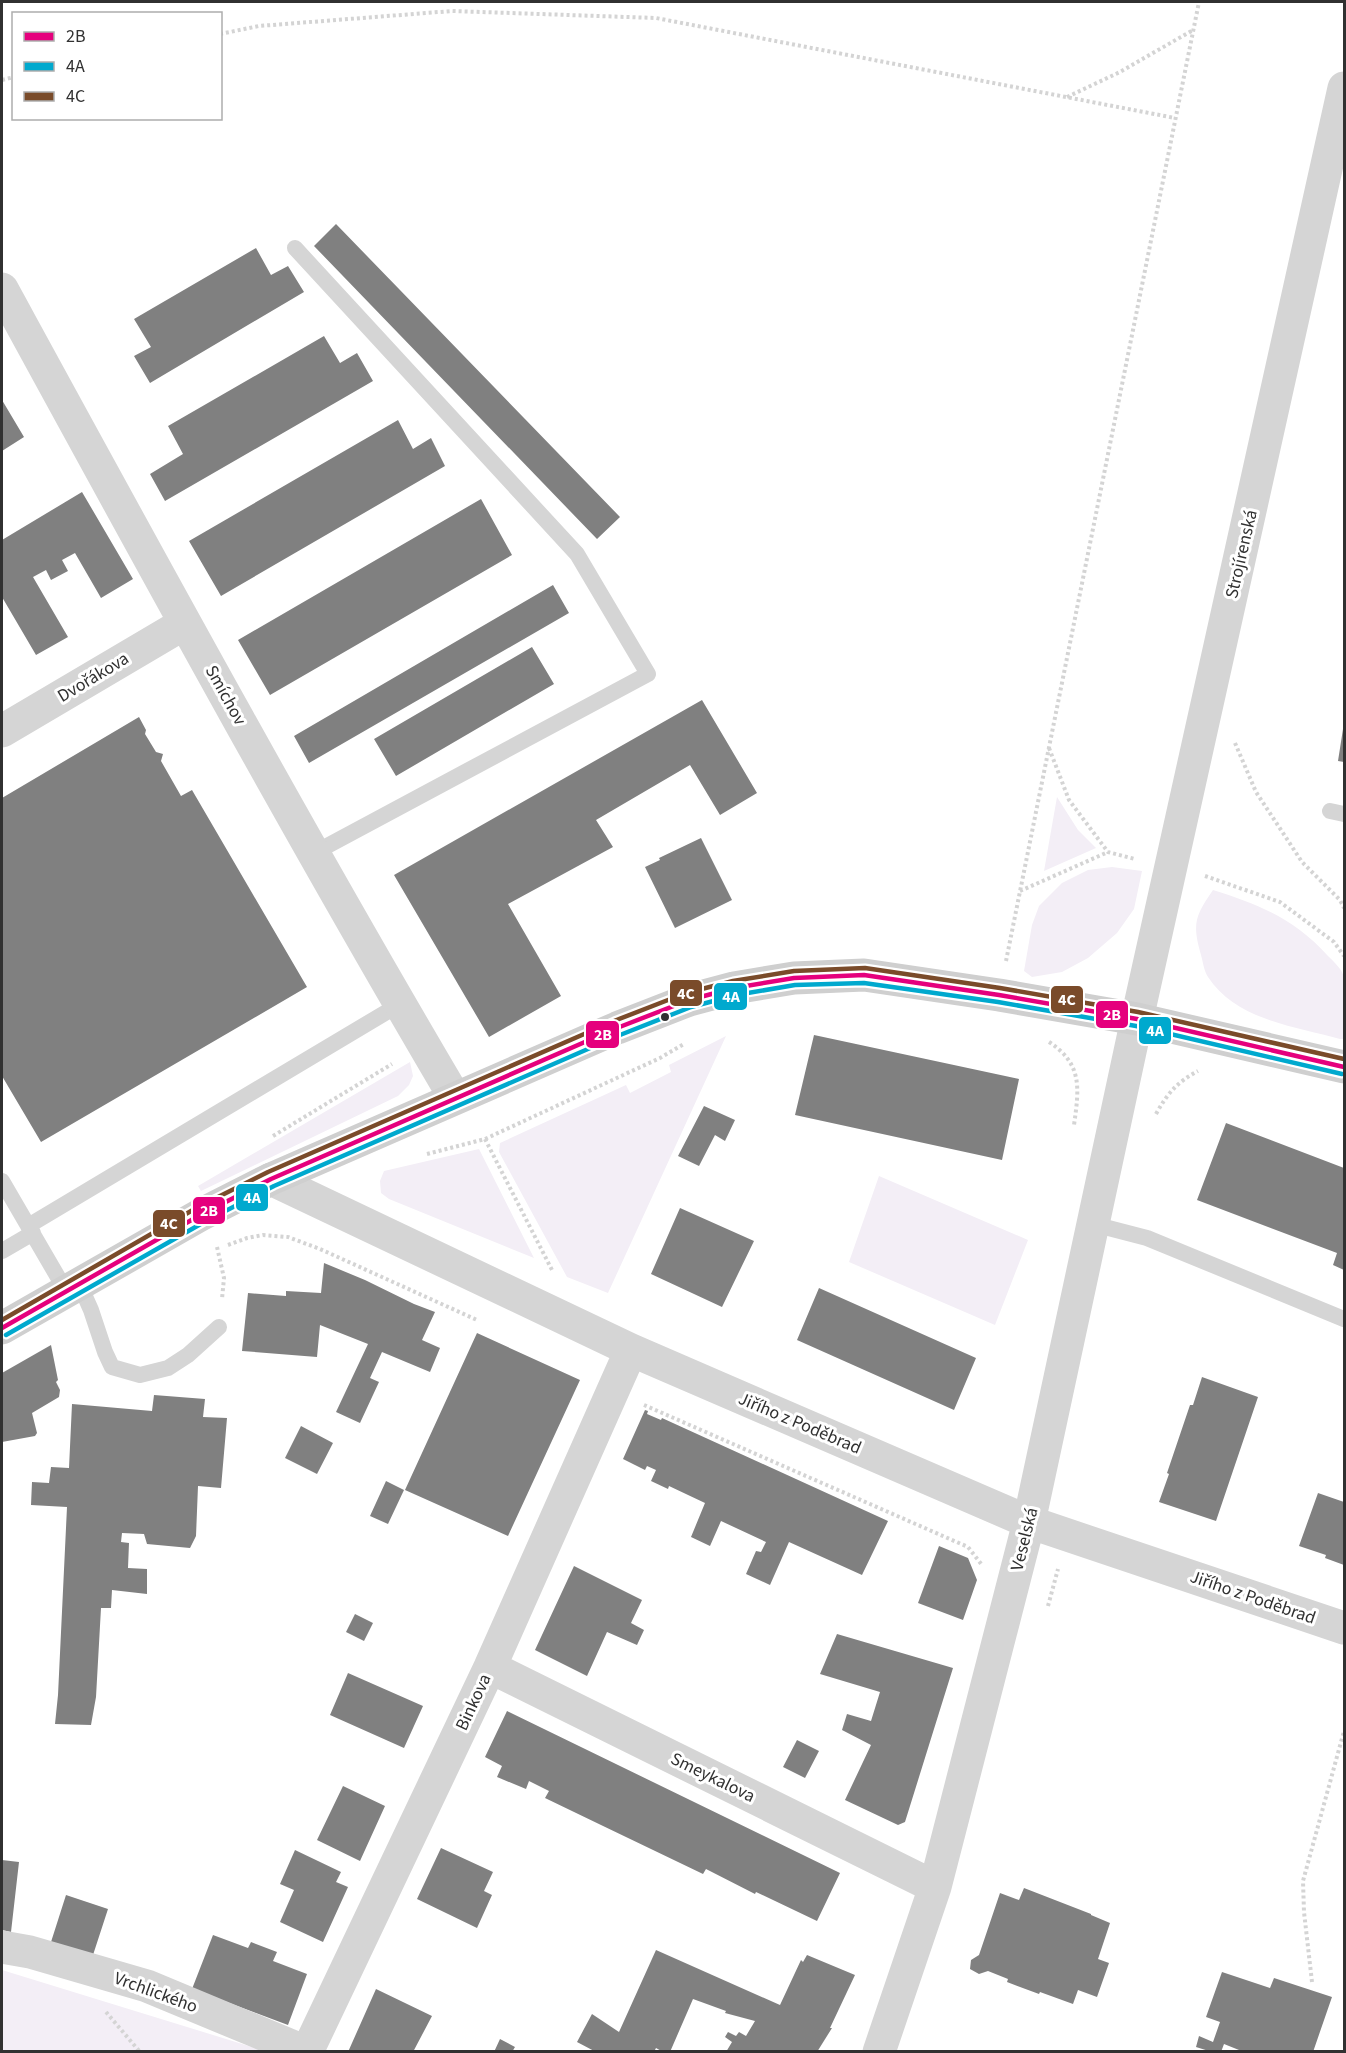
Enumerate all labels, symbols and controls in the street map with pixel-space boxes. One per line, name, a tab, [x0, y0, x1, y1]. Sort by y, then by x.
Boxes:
legend	[12, 12, 222, 120]
text: 2B	[66, 24, 86, 49]
text: 4A	[66, 54, 85, 79]
text: 4C	[66, 84, 85, 109]
street label: Strojírenská	[1219, 507, 1264, 601]
street label: Dvořákova	[53, 646, 134, 709]
street label: Smíchov	[199, 661, 253, 730]
line badge: 4C	[669, 979, 703, 1007]
line badge: 4A	[713, 982, 748, 1011]
text: 4C	[677, 983, 695, 1005]
line badge: 4C	[1050, 985, 1084, 1014]
text: 4A	[722, 986, 741, 1008]
text: 4C	[1058, 989, 1076, 1011]
line badge: 2B	[1095, 1000, 1129, 1029]
text: 2B	[1103, 1004, 1121, 1026]
unlabelled marker	[659, 1011, 671, 1023]
line badge: 4A	[1138, 1016, 1172, 1045]
line badge: 2B	[585, 1020, 620, 1049]
text: 4A	[1146, 1020, 1165, 1042]
text: 2B	[594, 1024, 612, 1046]
line badge: 4A	[235, 1183, 269, 1212]
text: 4A	[243, 1187, 262, 1209]
line badge: 2B	[192, 1196, 226, 1225]
text: 2B	[200, 1200, 218, 1222]
line badge: 4C	[152, 1209, 186, 1238]
text: 4C	[160, 1213, 178, 1235]
street label: Jiřího z Poděbrad	[734, 1386, 865, 1461]
street label: Veselská	[1005, 1505, 1044, 1573]
street label: Jiřího z Poděbrad	[1187, 1564, 1319, 1631]
street label: Binkova	[449, 1670, 498, 1735]
street label: Smeykalova	[666, 1746, 759, 1809]
street label: Vrchlického	[111, 1966, 201, 2019]

